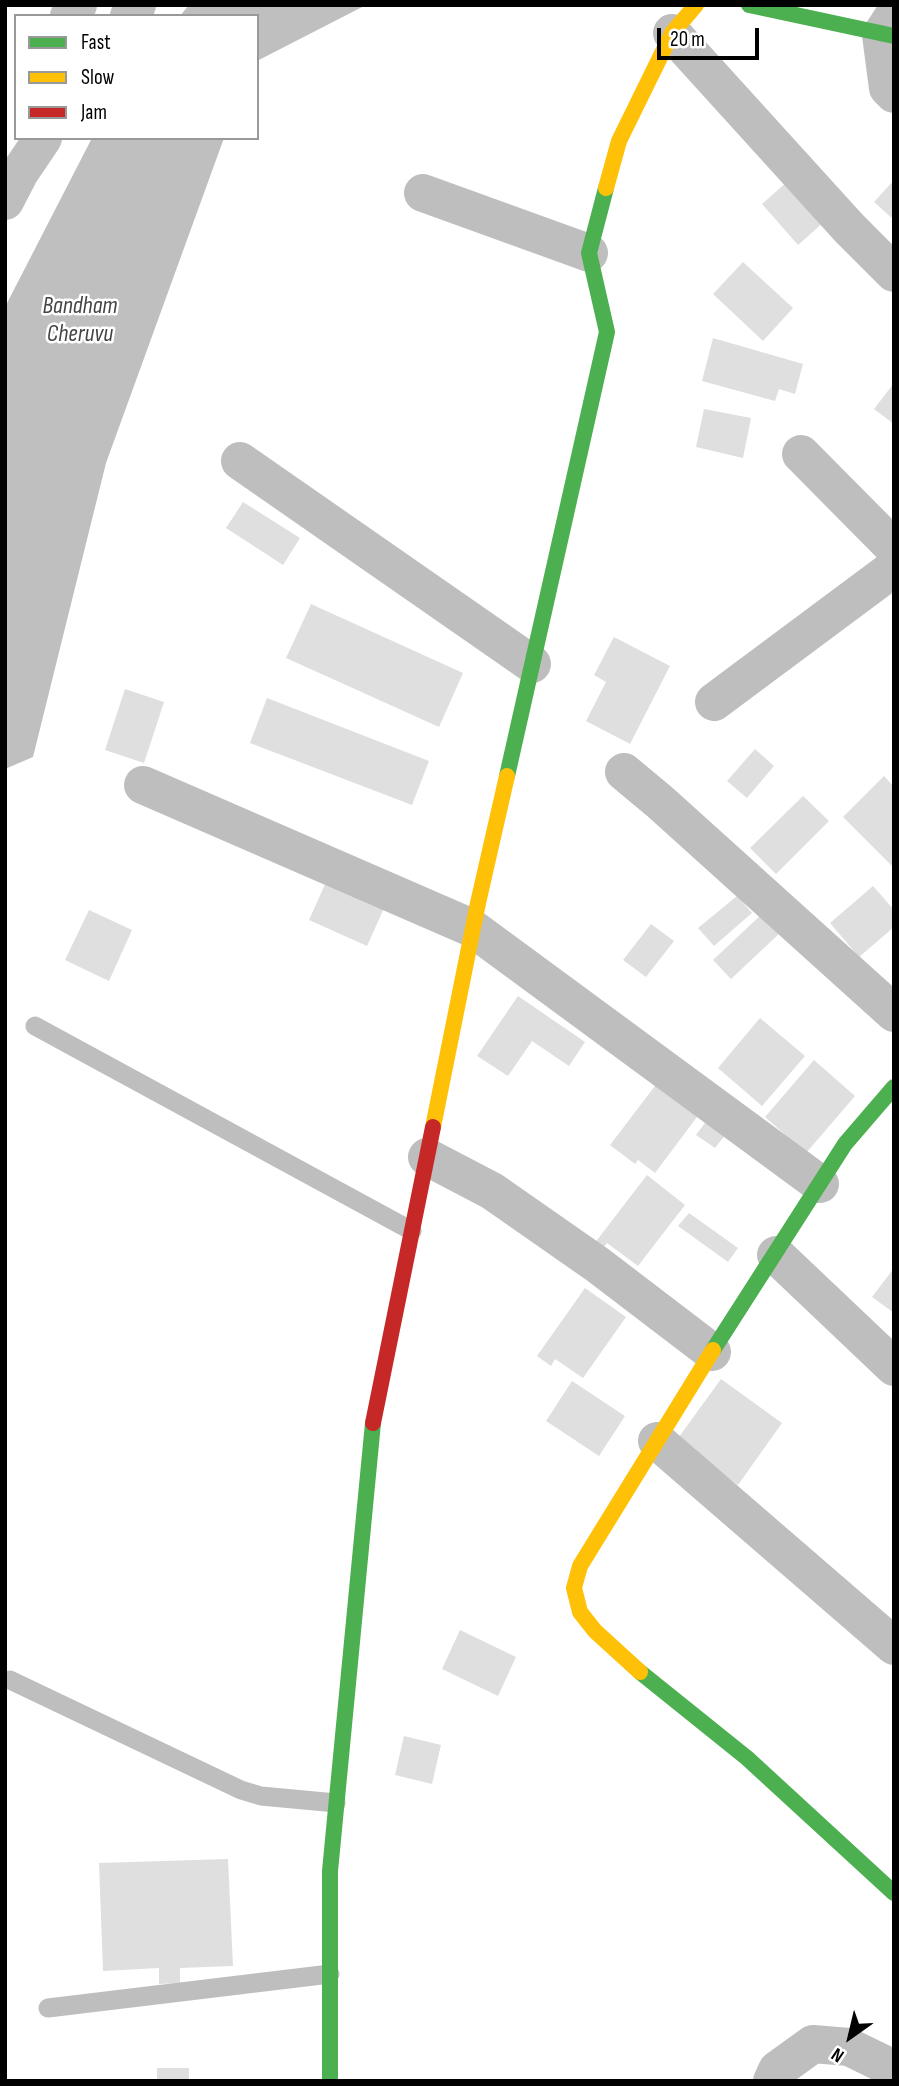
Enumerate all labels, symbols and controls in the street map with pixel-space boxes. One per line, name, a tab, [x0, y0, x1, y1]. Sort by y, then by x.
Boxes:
legend	[14, 14, 259, 140]
scale bar	[661, 14, 762, 58]
text: 20 m	[670, 27, 705, 52]
text: Fast	[81, 30, 111, 55]
text: Slow	[81, 65, 114, 90]
text: Jam	[81, 100, 107, 125]
water label: Bandham Cheruvu	[43, 293, 117, 349]
north arrow	[815, 2002, 885, 2072]
text: N	[827, 2042, 849, 2067]

